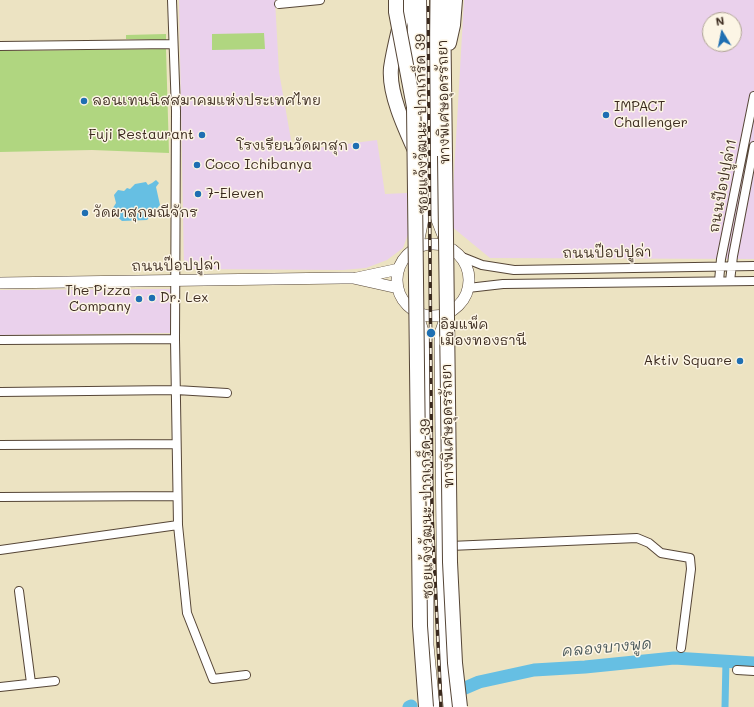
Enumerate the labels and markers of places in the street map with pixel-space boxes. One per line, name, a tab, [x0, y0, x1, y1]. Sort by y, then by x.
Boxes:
place label: ลอนเทนนิสสมาคมแห่งประเทศไทย	[92, 93, 321, 109]
marker: ลอนเทนนิสสมาคมแห่งประเทศไทย	[79, 96, 89, 106]
place label: IMPACT Challenger	[614, 99, 688, 132]
marker: IMPACT Challenger	[601, 110, 611, 120]
place label: Fuji Restaurant	[88, 127, 194, 143]
marker: Fuji Restaurant	[197, 130, 207, 140]
place label: โรงเรียนวัดผาสุก	[237, 138, 348, 154]
marker: โรงเรียนวัดผาสุก	[351, 141, 361, 151]
place label: Coco Ichibanya	[205, 157, 312, 173]
marker: Coco Ichibanya	[192, 160, 202, 170]
place label: 7-Eleven	[206, 186, 264, 202]
marker: 7-Eleven	[193, 189, 203, 199]
place label: วัดผาสุกมณีจักร	[93, 205, 198, 221]
marker: วัดผาสุกมณีจักร	[80, 208, 90, 218]
place label: The Pizza Company	[65, 283, 131, 316]
place label: Dr. Lex	[160, 290, 208, 306]
marker: Dr. Lex	[147, 293, 157, 303]
marker: The Pizza Company	[134, 294, 144, 304]
place label: อิมแพ็ค เมืองทองธานี	[440, 317, 527, 350]
marker: อิมแพ็ค เมืองทองธานี	[425, 327, 437, 339]
place label: Aktiv Square	[644, 353, 732, 369]
marker: Aktiv Square	[735, 356, 745, 366]

